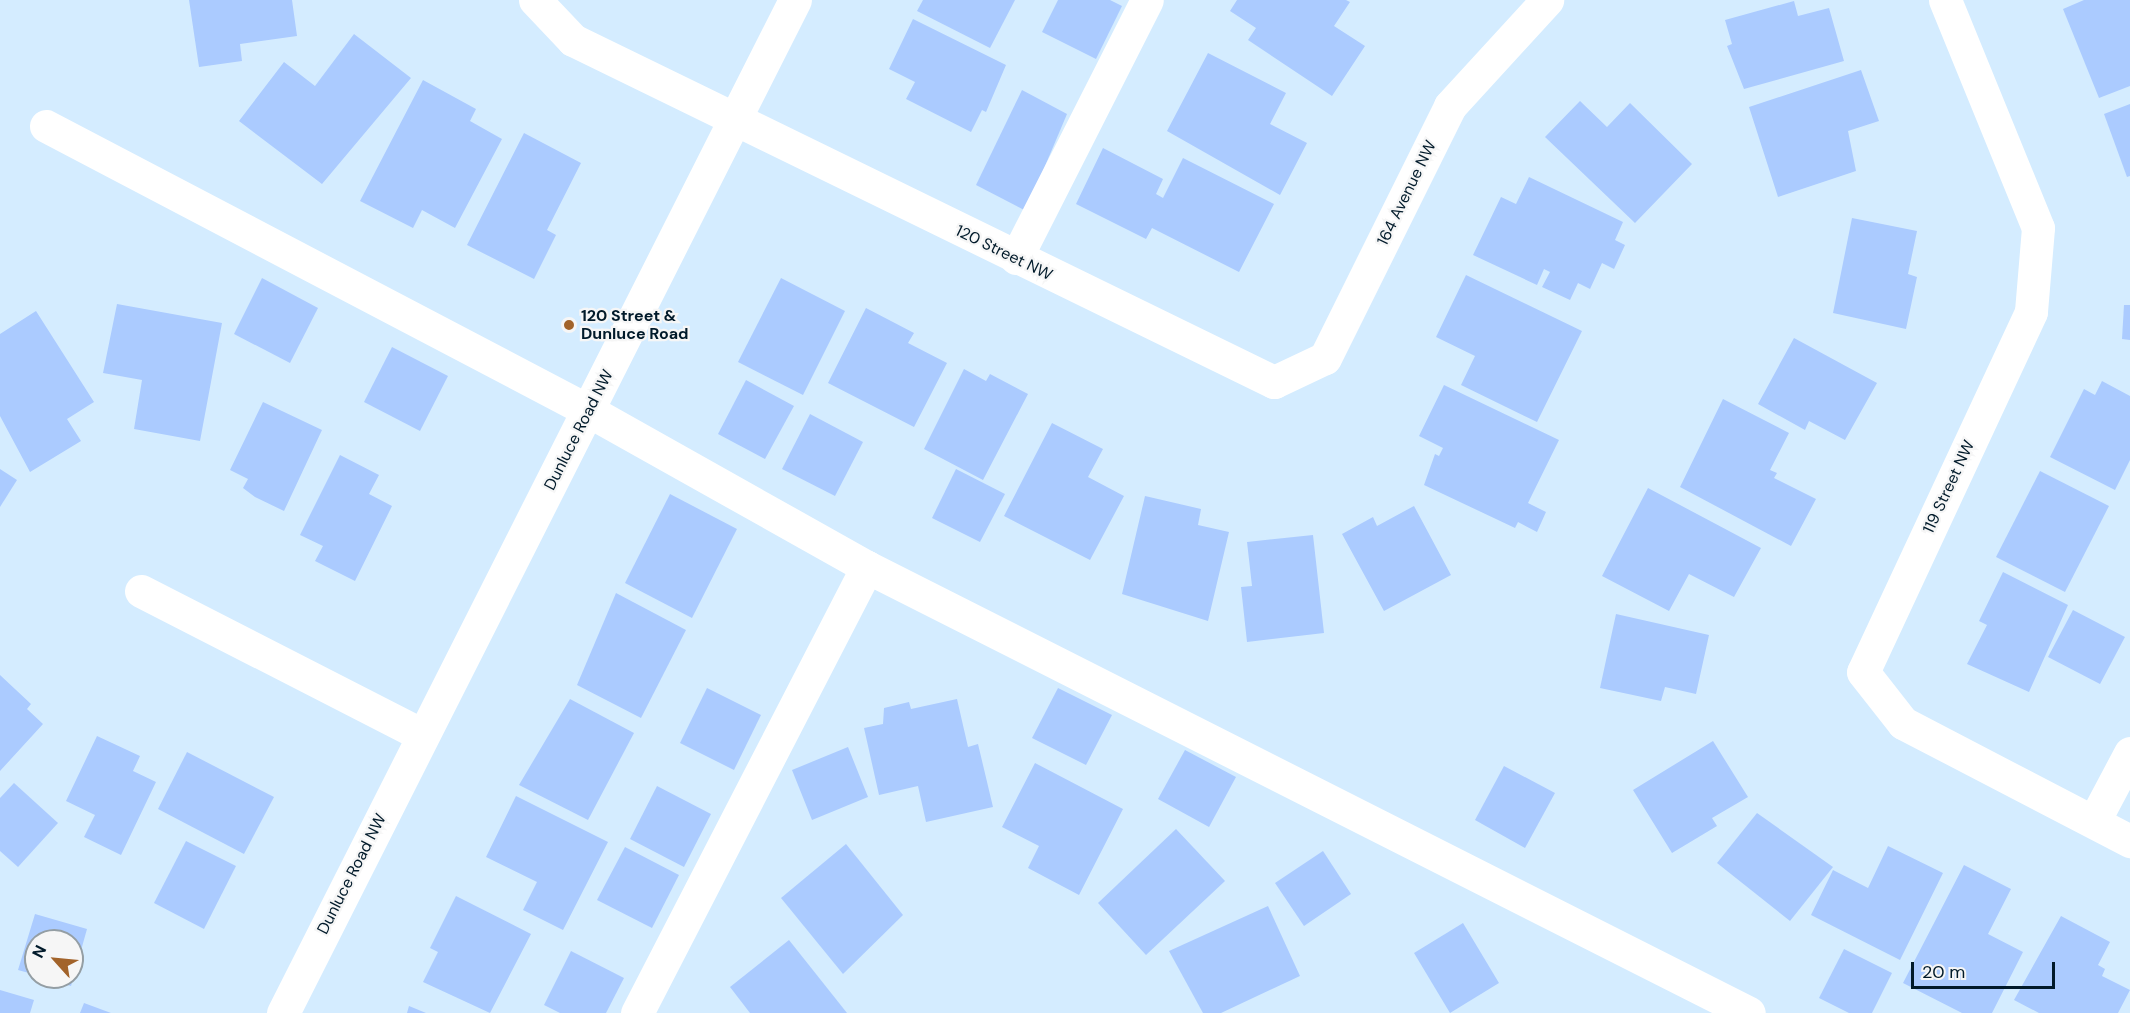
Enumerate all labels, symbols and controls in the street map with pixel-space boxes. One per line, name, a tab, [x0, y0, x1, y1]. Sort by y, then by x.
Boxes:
street label: 164 Avenue NW	[1373, 137, 1441, 249]
street label: 120 Street NW	[952, 221, 1056, 285]
place label: 120 Street & Dunluce Road	[581, 306, 689, 344]
marker: 120 Street & Dunluce Road	[562, 318, 576, 332]
street label: Dunluce Road NW	[540, 367, 618, 493]
street label: 119 Street NW	[1919, 437, 1979, 537]
street label: Dunluce Road NW	[313, 811, 391, 937]
north arrow	[24, 929, 84, 989]
text: N	[27, 942, 51, 961]
scale bar	[1914, 950, 2058, 988]
text: 20 m	[1922, 960, 1965, 984]

